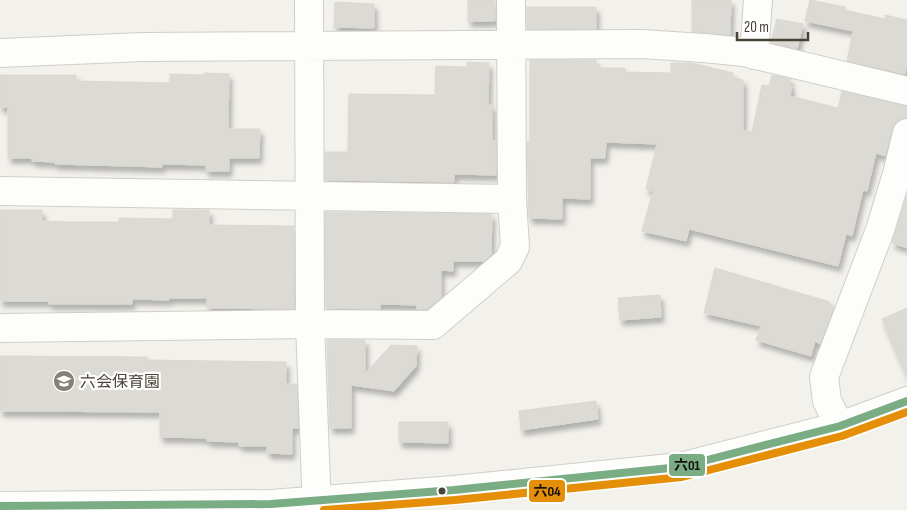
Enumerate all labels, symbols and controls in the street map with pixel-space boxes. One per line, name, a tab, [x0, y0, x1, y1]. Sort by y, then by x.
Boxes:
scale bar	[737, 10, 808, 42]
text: 20 m	[744, 18, 769, 37]
school or university icon: 六会保育園	[52, 369, 76, 393]
place label: 六会保育園	[80, 373, 160, 392]
line badge: 六01	[668, 453, 706, 477]
text: 六01	[674, 457, 701, 474]
line badge: 六04	[528, 479, 566, 503]
text: 六04	[533, 483, 561, 500]
unlabelled marker	[437, 486, 447, 496]

